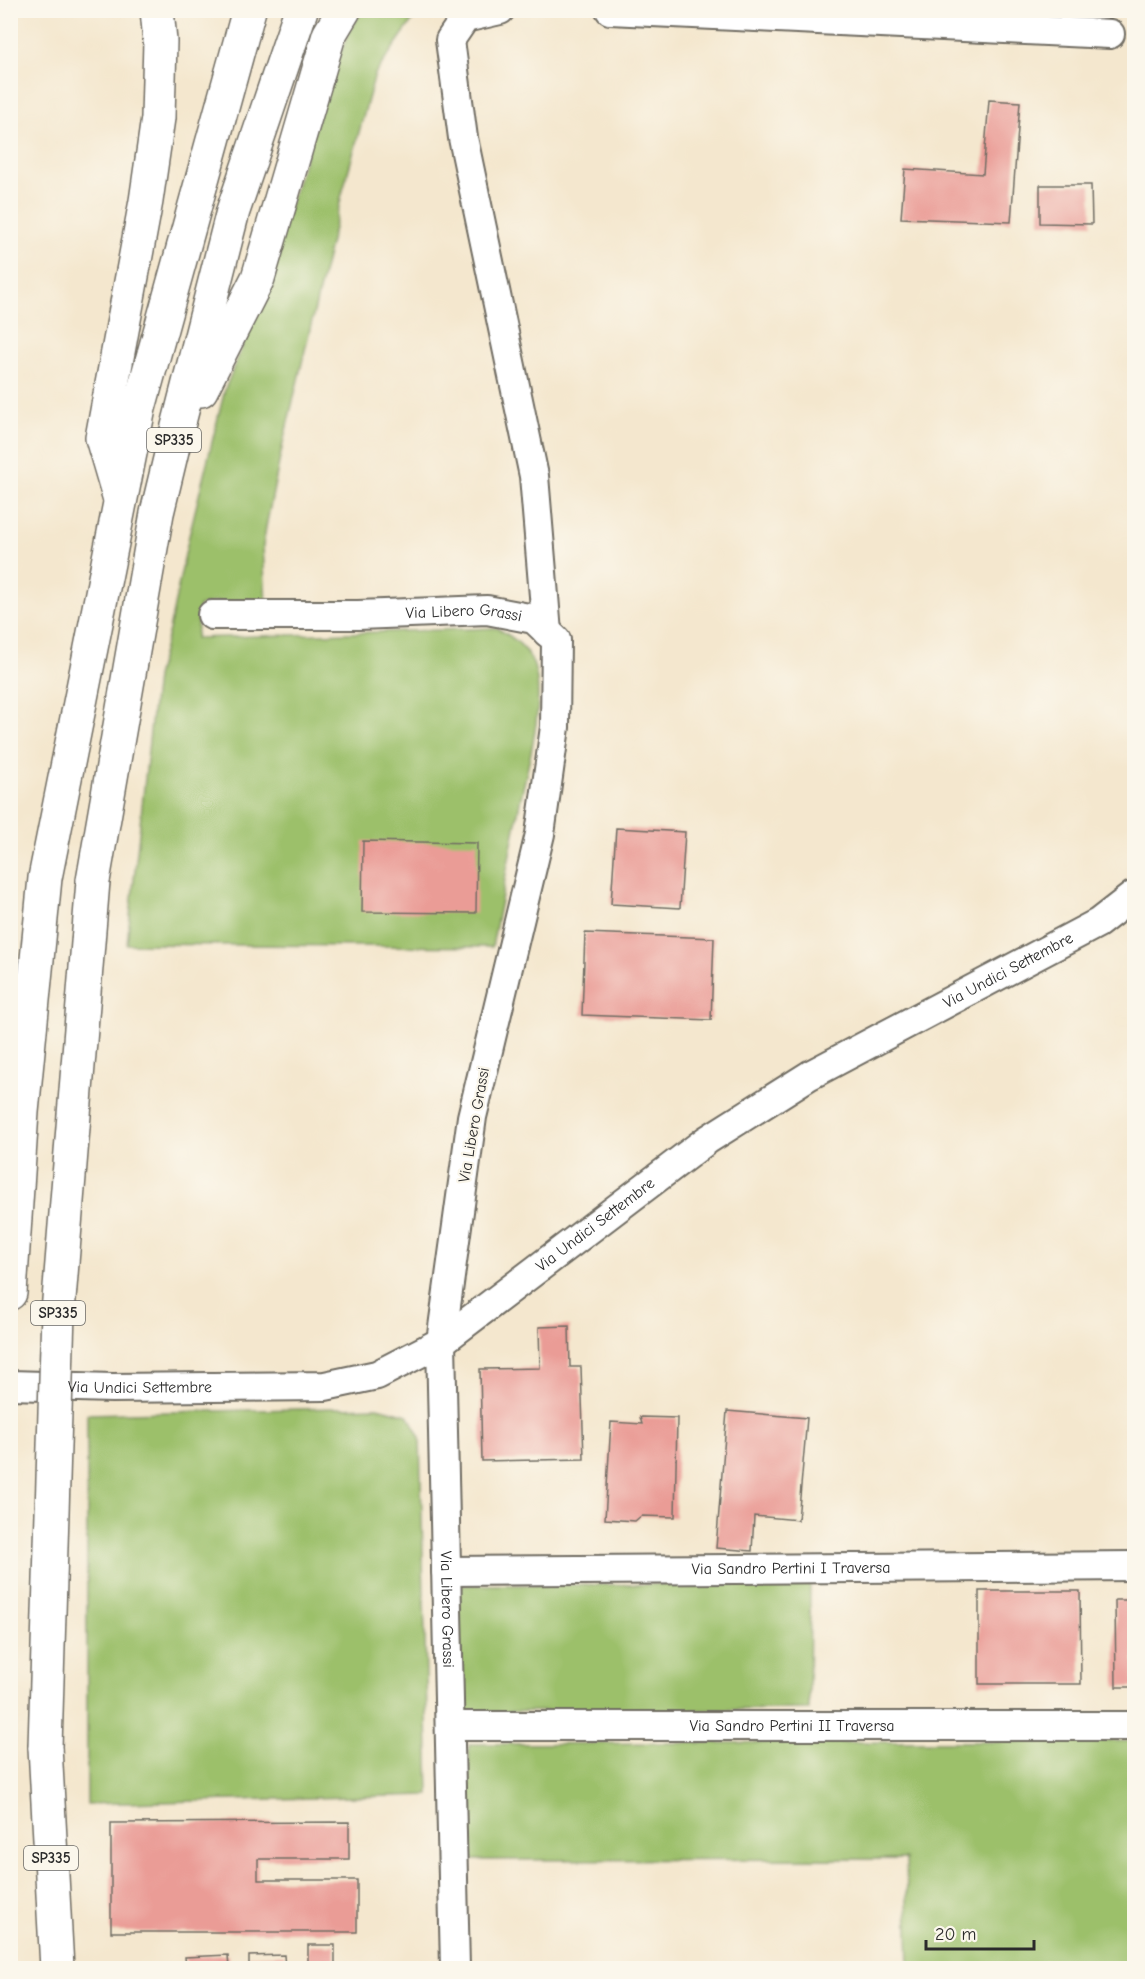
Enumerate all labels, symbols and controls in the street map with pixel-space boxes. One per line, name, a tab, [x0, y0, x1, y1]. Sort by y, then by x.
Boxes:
road number: SP335	[147, 428, 201, 452]
street label: Via Libero Grassi	[405, 601, 523, 625]
street label: Via Undici Settembre	[940, 929, 1076, 1012]
street label: Via Libero Grassi	[455, 1066, 493, 1184]
street label: Via Undici Settembre	[533, 1174, 658, 1276]
road number: SP335	[31, 1301, 85, 1325]
street label: Via Undici Settembre	[68, 1378, 212, 1397]
street label: Via Libero Grassi	[437, 1551, 457, 1668]
street label: Via Sandro Pertini I Traversa	[691, 1559, 891, 1578]
street label: Via Sandro Pertini II Traversa	[689, 1717, 895, 1735]
road number: SP335	[24, 1846, 78, 1870]
scale bar	[926, 1913, 1034, 1951]
text: 20 m	[935, 1924, 976, 1945]

